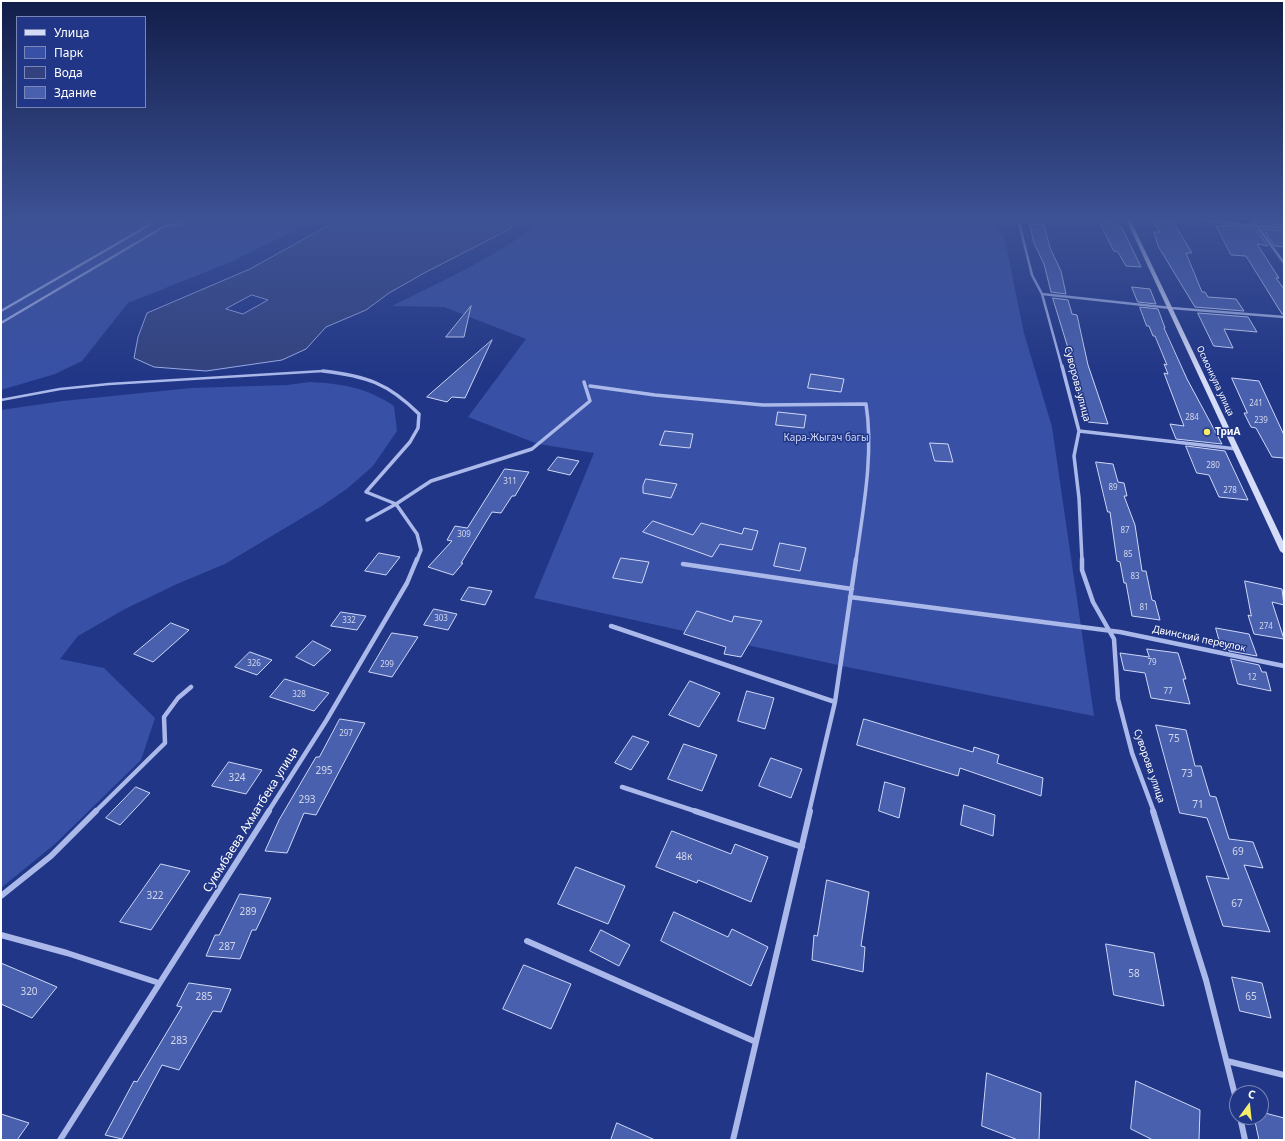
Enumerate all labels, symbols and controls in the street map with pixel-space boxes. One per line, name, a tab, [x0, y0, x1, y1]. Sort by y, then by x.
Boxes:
legend	[16, 16, 146, 108]
text: Улица	[54, 24, 89, 41]
text: Парк	[54, 44, 83, 61]
text: Вода	[54, 64, 83, 81]
text: Здание	[54, 84, 96, 101]
street label: Осмонкула улица	[1194, 344, 1236, 418]
street label: Суворова улица	[1061, 345, 1093, 423]
house number: 241	[1249, 399, 1263, 409]
house number: 284	[1185, 413, 1199, 423]
house number: 239	[1254, 416, 1268, 426]
place label: ТриА	[1215, 426, 1240, 438]
marker: ТриА	[1202, 427, 1212, 437]
park label: Кара-Жыгач багы	[783, 432, 869, 444]
house number: 280	[1206, 461, 1220, 471]
house number: 311	[503, 477, 517, 487]
house number: 89	[1108, 483, 1118, 493]
house number: 278	[1223, 486, 1237, 496]
house number: 87	[1120, 526, 1130, 536]
house number: 309	[457, 530, 471, 540]
house number: 85	[1123, 550, 1133, 560]
house number: 83	[1130, 572, 1140, 582]
house number: 81	[1139, 603, 1149, 613]
house number: 303	[434, 614, 448, 624]
house number: 332	[342, 616, 356, 626]
house number: 274	[1259, 622, 1273, 632]
street label: Двинский переулок	[1151, 623, 1247, 655]
house number: 79	[1147, 658, 1157, 668]
house number: 326	[247, 659, 261, 669]
house number: 299	[380, 660, 394, 670]
house number: 12	[1247, 673, 1257, 683]
house number: 77	[1163, 687, 1173, 697]
house number: 328	[292, 690, 306, 700]
street label: Суворова улица	[1131, 728, 1167, 804]
house number: 297	[339, 729, 353, 739]
house number: 75	[1168, 733, 1180, 745]
street label: Суюмбаева Ахматбека улица	[200, 745, 302, 895]
house number: 295	[315, 765, 333, 777]
house number: 73	[1181, 768, 1193, 780]
house number: 324	[228, 772, 246, 784]
house number: 293	[298, 794, 316, 806]
house number: 71	[1192, 799, 1204, 811]
house number: 69	[1232, 846, 1244, 858]
house number: 48к	[676, 851, 692, 863]
house number: 322	[146, 890, 164, 902]
house number: 67	[1231, 898, 1243, 910]
house number: 289	[239, 906, 257, 918]
house number: 287	[218, 941, 236, 953]
house number: 58	[1128, 968, 1140, 980]
house number: 320	[20, 986, 38, 998]
house number: 285	[195, 991, 213, 1003]
house number: 65	[1245, 991, 1257, 1003]
house number: 283	[170, 1035, 188, 1047]
north arrow	[1229, 1085, 1269, 1125]
text: С	[1247, 1086, 1257, 1102]

